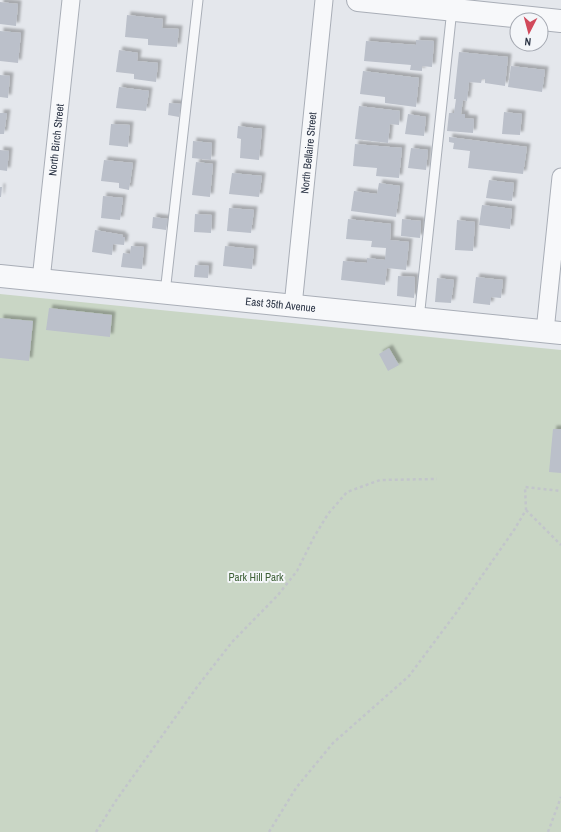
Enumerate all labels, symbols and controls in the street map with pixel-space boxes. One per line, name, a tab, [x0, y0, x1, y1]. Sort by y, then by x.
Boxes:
north arrow	[509, 12, 549, 52]
text: N	[524, 35, 532, 49]
street label: North Birch Street	[45, 103, 67, 177]
street label: North Bellaire Street	[297, 111, 320, 194]
street label: East 35th Avenue	[245, 294, 316, 315]
park label: Park Hill Park	[228, 570, 284, 584]

